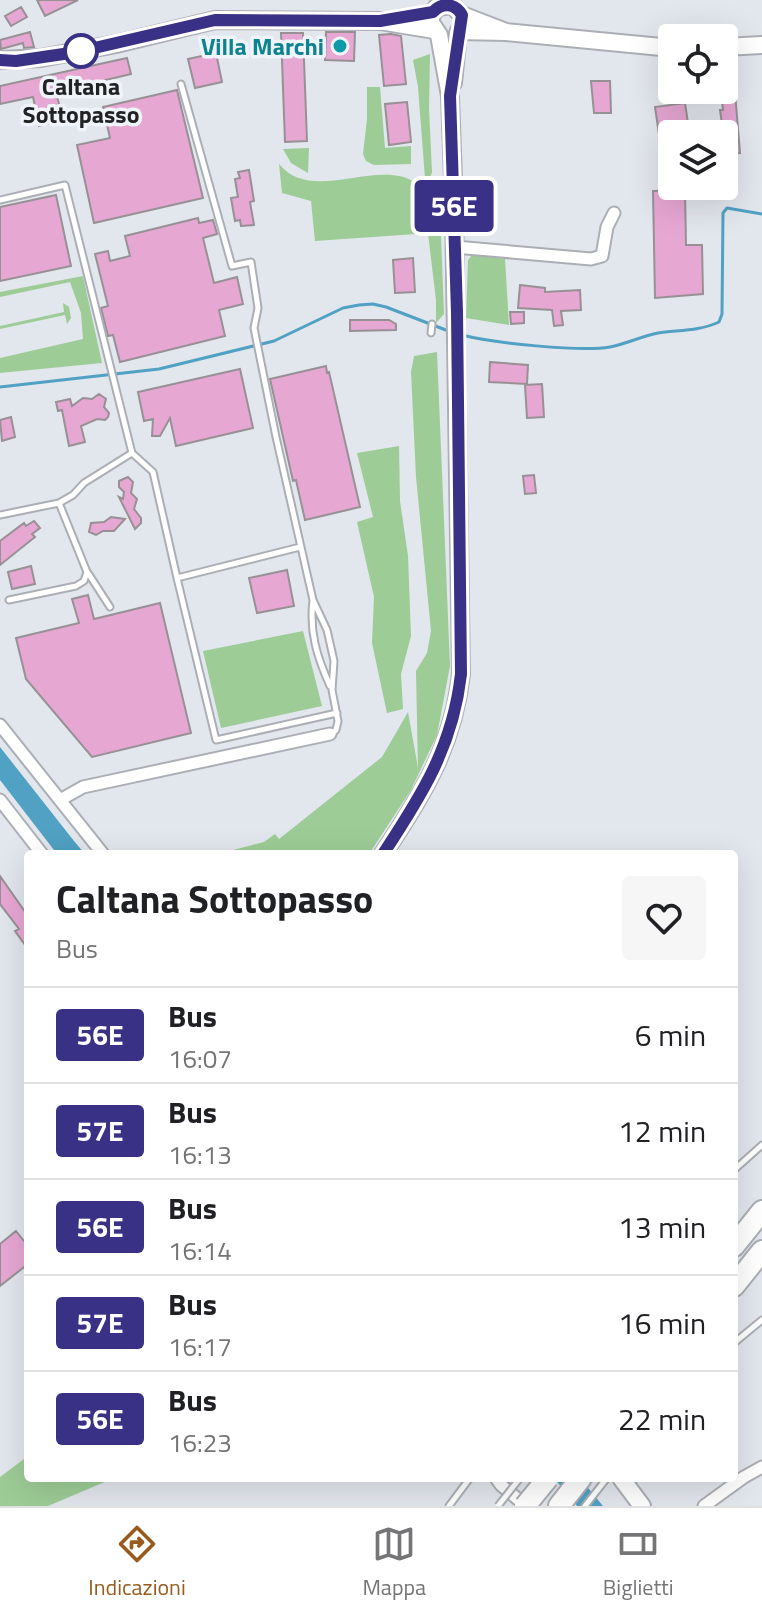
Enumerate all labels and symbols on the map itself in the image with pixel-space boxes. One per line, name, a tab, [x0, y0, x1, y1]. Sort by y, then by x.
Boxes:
place label: Villa Marchi	[201, 28, 324, 64]
marker: Caltana Sottopasso	[64, 34, 98, 68]
marker: Villa Marchi	[331, 37, 349, 55]
place label: Caltana Sottopasso	[23, 68, 139, 132]
line badge: 56E	[408, 180, 500, 232]

